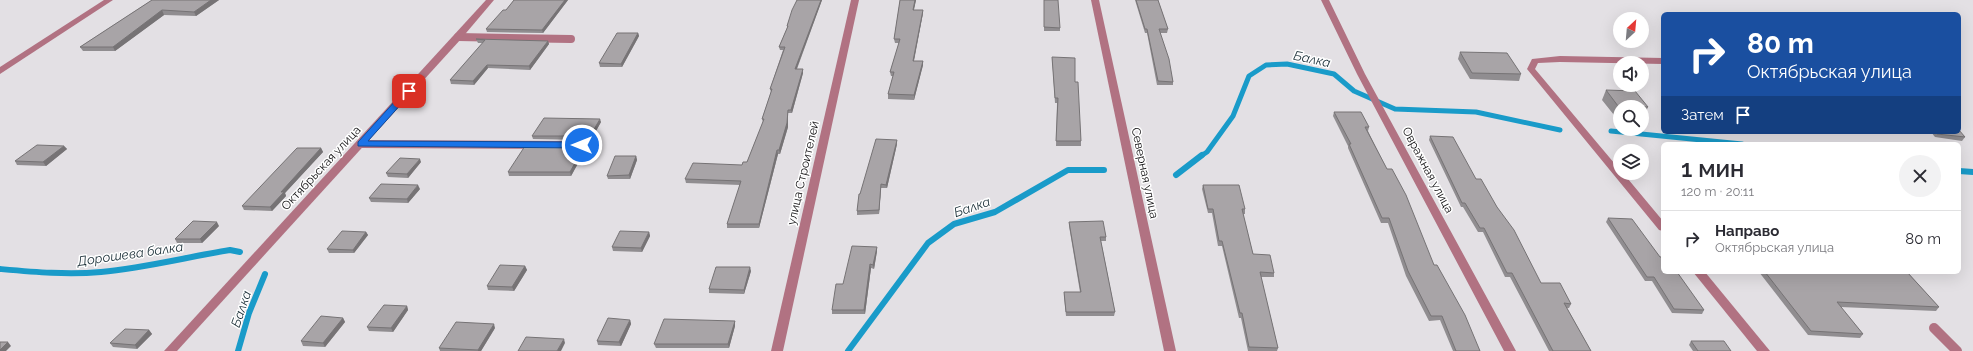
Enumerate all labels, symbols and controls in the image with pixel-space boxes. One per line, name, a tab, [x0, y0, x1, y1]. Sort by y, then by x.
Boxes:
north arrow	[1613, 12, 1649, 48]
map controls	[1613, 12, 1649, 180]
text: 80 m	[1747, 27, 1814, 60]
icon: right	[1681, 28, 1733, 80]
water label: Балка	[1292, 48, 1332, 70]
button: sound	[1613, 56, 1649, 92]
text: Октябрьская улица	[1747, 61, 1912, 82]
pin	[392, 74, 426, 108]
icon: arrive	[398, 80, 420, 102]
button: search	[1613, 100, 1649, 136]
icon: arrive	[1732, 104, 1754, 126]
text: Затем	[1681, 106, 1724, 124]
street label: улица Строителей	[784, 120, 822, 226]
street label: Октябрьская улица	[278, 123, 364, 213]
position arrow	[561, 124, 603, 166]
street label: Овражная улица	[1399, 125, 1457, 215]
street label: Северная улица	[1129, 126, 1161, 220]
button: layers	[1613, 144, 1649, 180]
text: 1 мин	[1681, 154, 1744, 183]
button: close	[1899, 155, 1941, 197]
text: 120 m · 20:11	[1681, 184, 1754, 199]
water label: Балка	[952, 194, 992, 220]
text: Направо	[1715, 222, 1779, 240]
icon: right	[1681, 228, 1703, 250]
text: 80 m	[1905, 230, 1941, 248]
water label: Дорошева балка	[75, 239, 184, 269]
text: Октябрьская улица	[1715, 240, 1834, 255]
water label: Балка	[228, 289, 254, 329]

